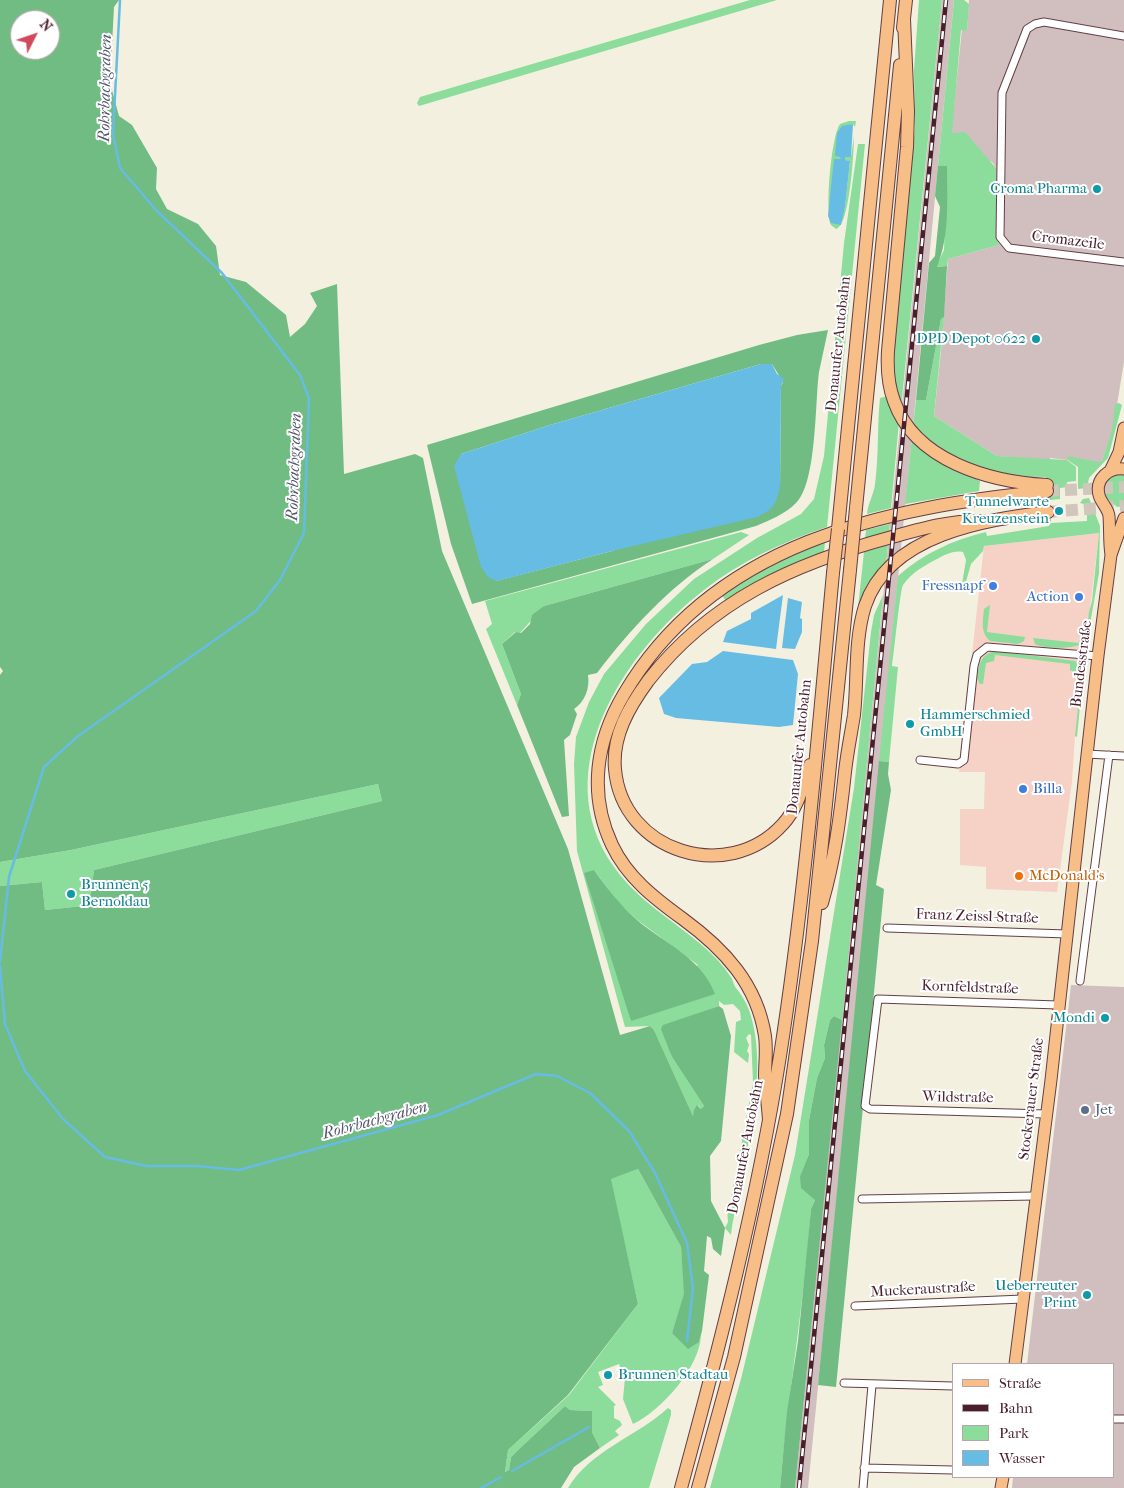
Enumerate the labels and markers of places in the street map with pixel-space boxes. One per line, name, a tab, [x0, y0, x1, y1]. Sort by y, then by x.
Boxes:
place label: Croma Pharma	[990, 180, 1087, 198]
marker: Croma Pharma	[1091, 183, 1103, 195]
place label: DPD Depot 0622	[916, 330, 1026, 348]
marker: DPD Depot 0622	[1030, 333, 1042, 345]
place label: Tunnelwarte Kreuzenstein	[962, 493, 1049, 528]
marker: Tunnelwarte Kreuzenstein	[1053, 505, 1065, 517]
place label: Fressnapf	[922, 577, 983, 595]
marker: Fressnapf	[987, 580, 999, 592]
place label: Action	[1027, 588, 1069, 606]
marker: Action	[1073, 591, 1085, 603]
place label: Hammerschmied GmbH	[920, 706, 1030, 741]
marker: Hammerschmied GmbH	[904, 718, 916, 730]
place label: Billa	[1033, 780, 1062, 798]
marker: Billa	[1017, 783, 1029, 795]
place label: McDonald's	[1029, 867, 1105, 885]
marker: McDonald's	[1013, 870, 1025, 882]
place label: Brunnen 5 Bernoldau	[81, 876, 149, 911]
marker: Brunnen 5 Bernoldau	[65, 888, 77, 900]
place label: Mondi	[1053, 1009, 1095, 1027]
marker: Mondi	[1099, 1012, 1111, 1024]
place label: Jet	[1095, 1101, 1113, 1119]
marker: Jet	[1079, 1104, 1091, 1116]
place label: Ueberreuter Print	[995, 1277, 1077, 1312]
marker: Ueberreuter Print	[1081, 1289, 1093, 1301]
place label: Brunnen Stadtau	[618, 1366, 728, 1384]
marker: Brunnen Stadtau	[602, 1369, 614, 1381]

